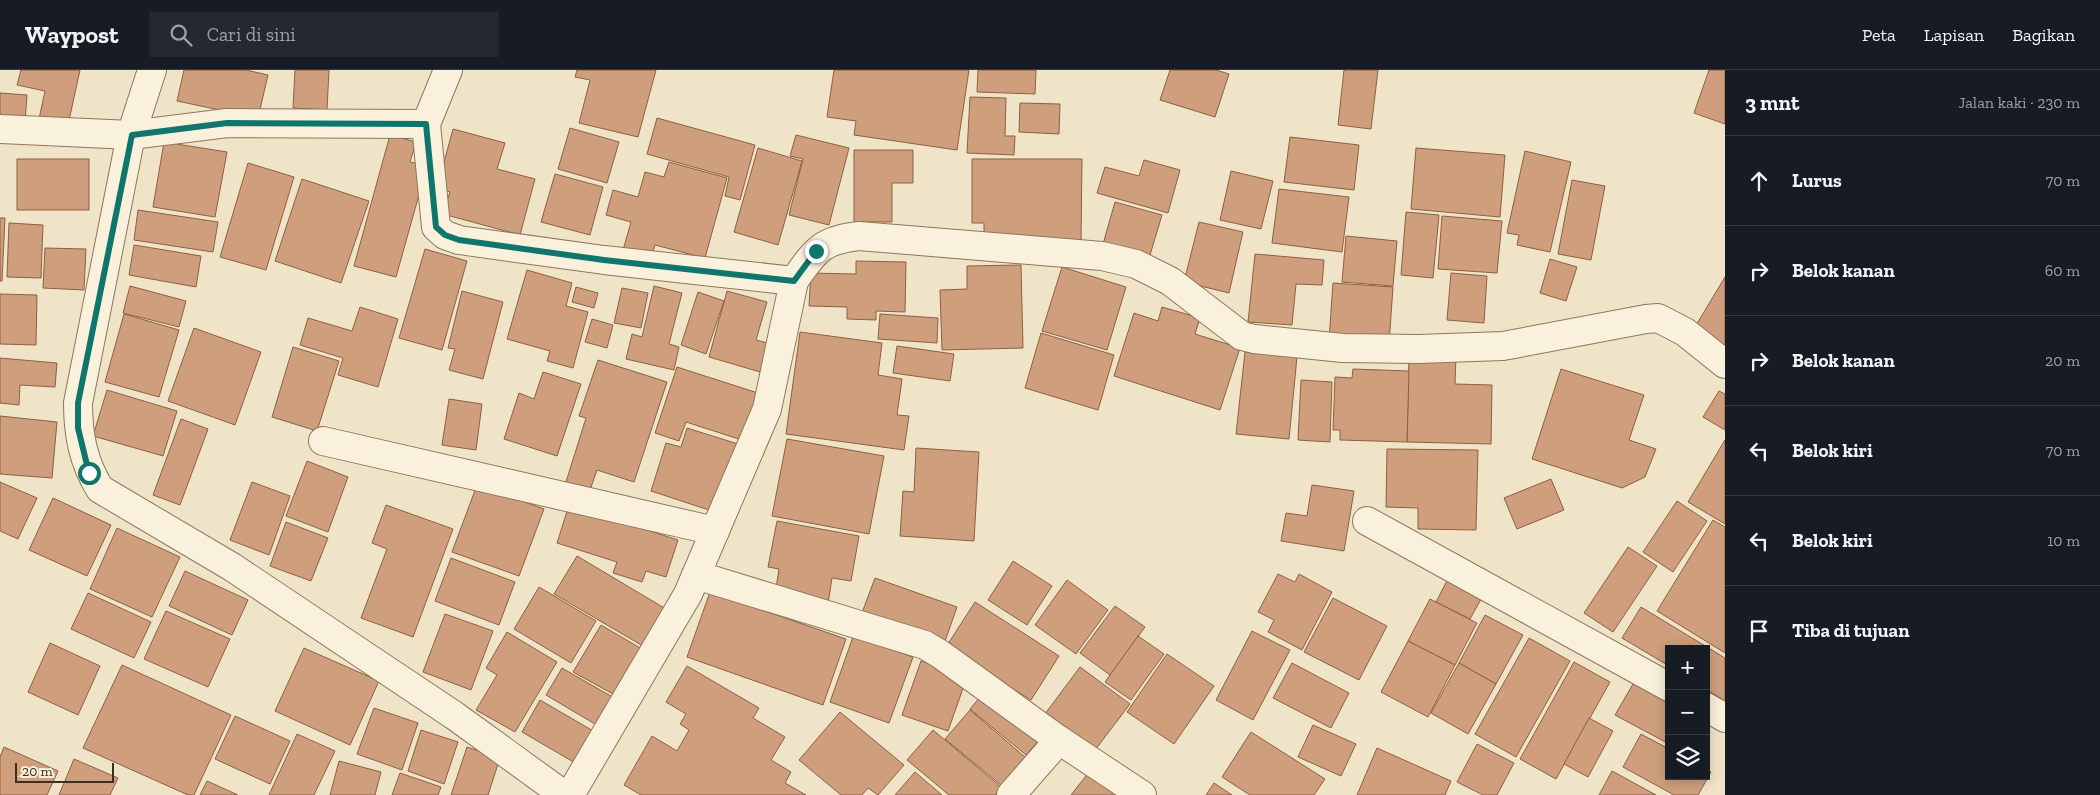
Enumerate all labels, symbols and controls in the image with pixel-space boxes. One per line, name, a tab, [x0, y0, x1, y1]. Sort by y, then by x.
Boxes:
search box	[149, 12, 499, 57]
text: Waypost	[25, 20, 119, 49]
icon: search	[167, 21, 195, 49]
text: Cari di sini	[207, 23, 296, 46]
text: Peta	[1862, 24, 1896, 46]
text: Lapisan	[1924, 24, 1984, 46]
text: Bagikan	[2012, 24, 2075, 46]
text: 3 mnt	[1745, 90, 1799, 115]
text: Jalan kaki · 230 m	[1958, 93, 2080, 112]
icon: ahead	[1745, 167, 1773, 195]
text: Lurus	[1792, 169, 1842, 192]
text: 70 m	[2046, 171, 2080, 190]
route end	[805, 240, 828, 263]
icon: right	[1745, 257, 1773, 285]
text: Belok kanan	[1792, 259, 1895, 282]
text: 60 m	[2045, 261, 2080, 280]
icon: right	[1745, 347, 1773, 375]
text: Belok kanan	[1792, 349, 1895, 372]
text: 20 m	[2045, 351, 2080, 370]
icon: left	[1745, 437, 1773, 465]
text: Belok kiri	[1792, 439, 1873, 462]
text: 70 m	[2046, 441, 2080, 460]
route start	[78, 462, 101, 485]
icon: left	[1745, 527, 1773, 555]
text: Belok kiri	[1792, 529, 1873, 552]
text: 10 m	[2047, 531, 2080, 550]
icon: arrive	[1745, 617, 1773, 645]
text: Tiba di tujuan	[1792, 619, 1909, 642]
map controls	[1665, 645, 1710, 780]
button: +	[1665, 645, 1710, 690]
button: −	[1665, 690, 1710, 735]
button: layers	[1665, 735, 1710, 780]
scale bar	[15, 760, 114, 783]
text: 20 m	[22, 763, 53, 780]

